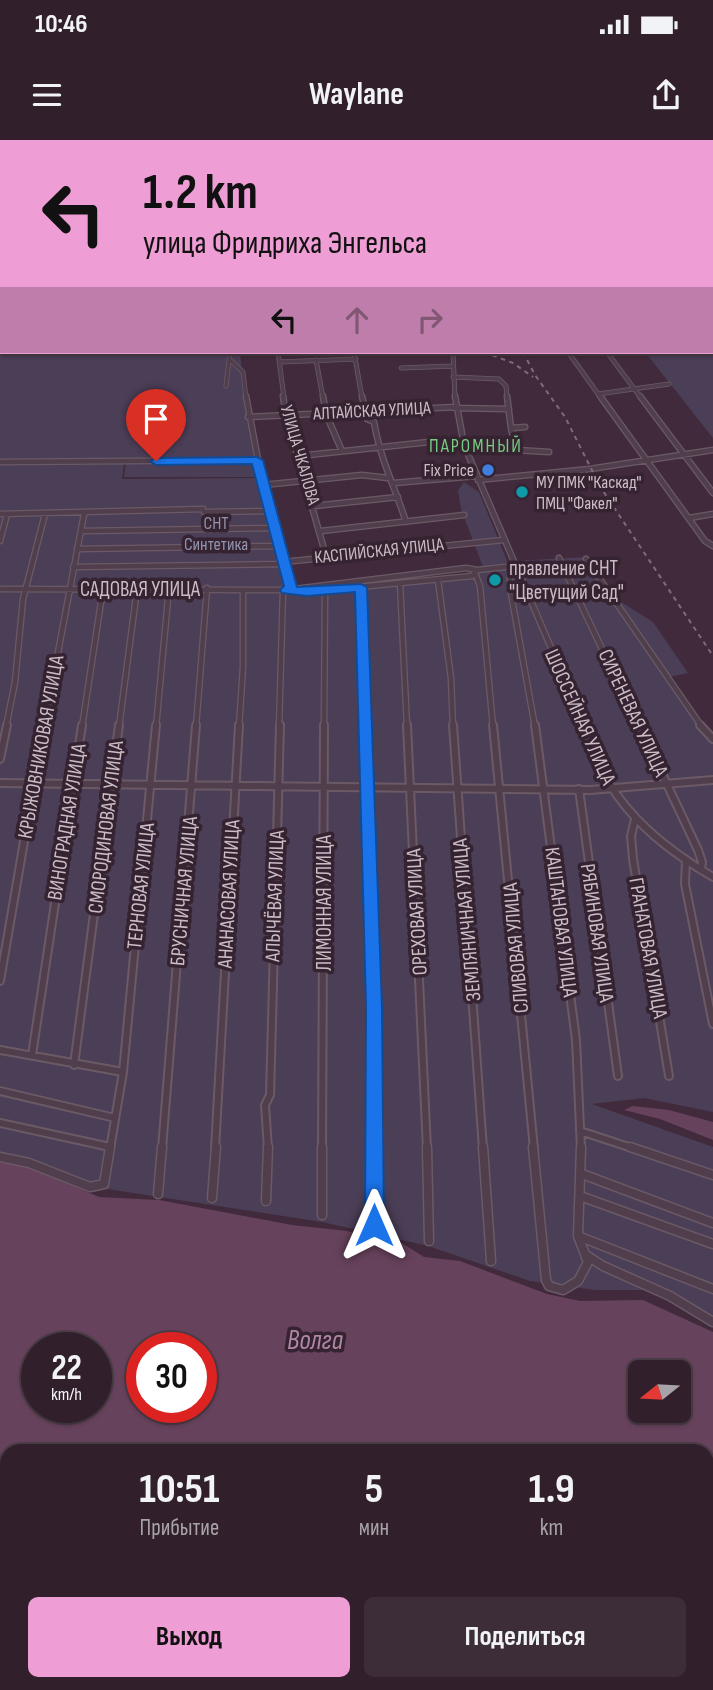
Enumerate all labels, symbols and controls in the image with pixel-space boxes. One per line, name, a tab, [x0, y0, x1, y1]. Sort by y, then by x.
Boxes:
text: 10:46	[35, 9, 87, 40]
text: Waylane	[309, 75, 404, 114]
icon: menu	[28, 76, 66, 114]
icon: share	[647, 76, 685, 114]
text: 1.2 km	[143, 164, 258, 223]
icon: left	[28, 168, 119, 259]
text: улица Фридриха Энгельса	[143, 224, 427, 263]
icon: left	[265, 301, 303, 339]
icon: ahead	[338, 301, 376, 339]
icon: right	[411, 301, 449, 339]
pin	[126, 389, 186, 461]
street label: АЛТАЙСКАЯ УЛИЦА	[312, 397, 432, 425]
icon: arrive	[137, 400, 175, 438]
street label: УЛИЦА ЧКАЛОВА	[276, 403, 324, 508]
district label: ПАРОМНЫЙ	[429, 435, 523, 458]
place label: Fix Price	[423, 460, 474, 481]
marker: Fix Price	[480, 462, 496, 478]
place label: МУ ПМК "Каскад" ПМЦ "Факел"	[536, 472, 642, 514]
marker: МУ ПМК "Каскад" ПМЦ "Факел"	[514, 484, 530, 500]
park label: СНТ Синтетика	[184, 513, 248, 555]
street label: КАСПИЙСКАЯ УЛИЦА	[313, 534, 445, 568]
place label: правление СНТ "Цветущий Сад"	[509, 556, 624, 605]
marker: правление СНТ "Цветущий Сад"	[487, 572, 503, 588]
street label: САДОВАЯ УЛИЦА	[80, 577, 201, 602]
street label: ШОССЕЙНАЯ УЛИЦА	[539, 645, 621, 790]
street label: СИРЕНЕВАЯ УЛИЦА	[593, 645, 674, 782]
street label: КРЫЖОВНИКОВАЯ УЛИЦА	[13, 652, 70, 841]
street label: СМОРОДИНОВАЯ УЛИЦА	[83, 738, 129, 915]
street label: ВИНОГРАДНАЯ УЛИЦА	[42, 741, 92, 902]
street label: БРУСНИЧНАЯ УЛИЦА	[165, 814, 203, 967]
street label: АНАНАСОВАЯ УЛИЦА	[213, 818, 245, 970]
street label: ТЕРНОВАЯ УЛИЦА	[122, 820, 160, 951]
street label: АЛЫЧЁВАЯ УЛИЦА	[260, 829, 290, 963]
street label: ЛИМОННАЯ УЛИЦА	[312, 834, 337, 971]
street label: ЗЕМЛЯНИЧНАЯ УЛИЦА	[447, 837, 487, 1002]
street label: КАШТАНОВАЯ УЛИЦА	[539, 846, 583, 999]
street label: ОРЕХОВАЯ УЛИЦА	[401, 847, 433, 976]
street label: РЯБИНОВАЯ УЛИЦА	[575, 862, 619, 1005]
street label: ГРАНАТОВАЯ УЛИЦА	[623, 876, 673, 1021]
street label: СЛИВОВАЯ УЛИЦА	[498, 881, 534, 1014]
position arrow	[337, 1188, 411, 1262]
water label: Волга	[287, 1324, 344, 1357]
speed limit sign: 30	[126, 1332, 217, 1423]
text: 22	[51, 1347, 82, 1390]
north arrow	[628, 1360, 691, 1423]
map controls	[628, 1360, 691, 1423]
text: km/h	[51, 1384, 82, 1405]
text: 10:51	[139, 1464, 219, 1515]
text: 5	[365, 1464, 383, 1515]
text: 1.9	[528, 1464, 575, 1515]
text: Прибытие	[139, 1514, 219, 1542]
text: мин	[359, 1514, 389, 1542]
text: km	[540, 1514, 563, 1542]
button: Выход	[28, 1597, 350, 1677]
button: Поделиться	[364, 1597, 686, 1677]

